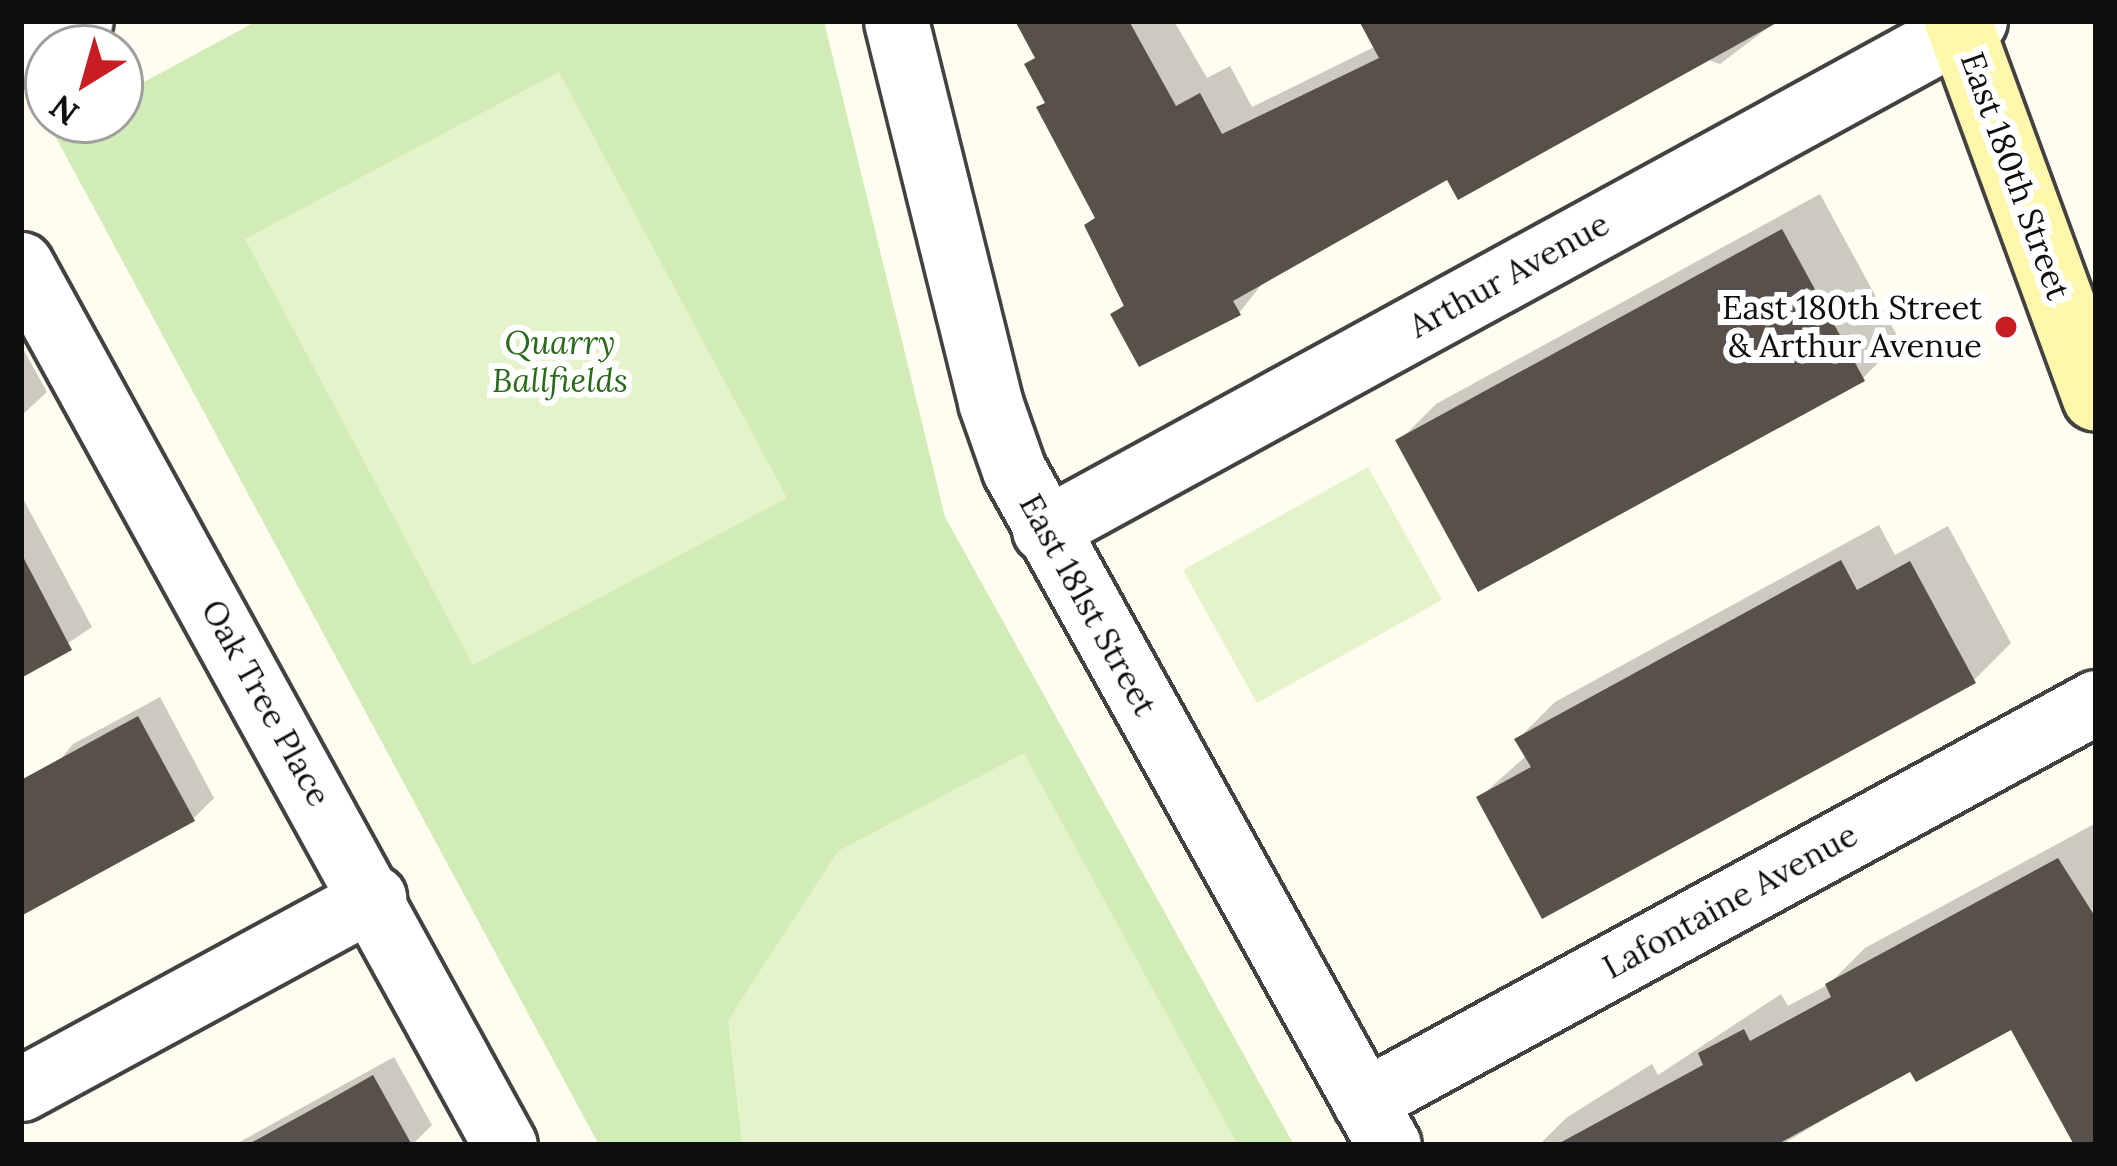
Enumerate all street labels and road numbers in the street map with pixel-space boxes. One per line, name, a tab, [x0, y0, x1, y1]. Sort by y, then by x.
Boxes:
street label: East 180th Street	[1952, 47, 2078, 305]
street label: Arthur Avenue	[1402, 204, 1616, 346]
street label: East 181st Street	[1011, 487, 1165, 723]
street label: Oak Tree Place	[193, 593, 339, 813]
street label: Lafontaine Avenue	[1596, 815, 1864, 987]

